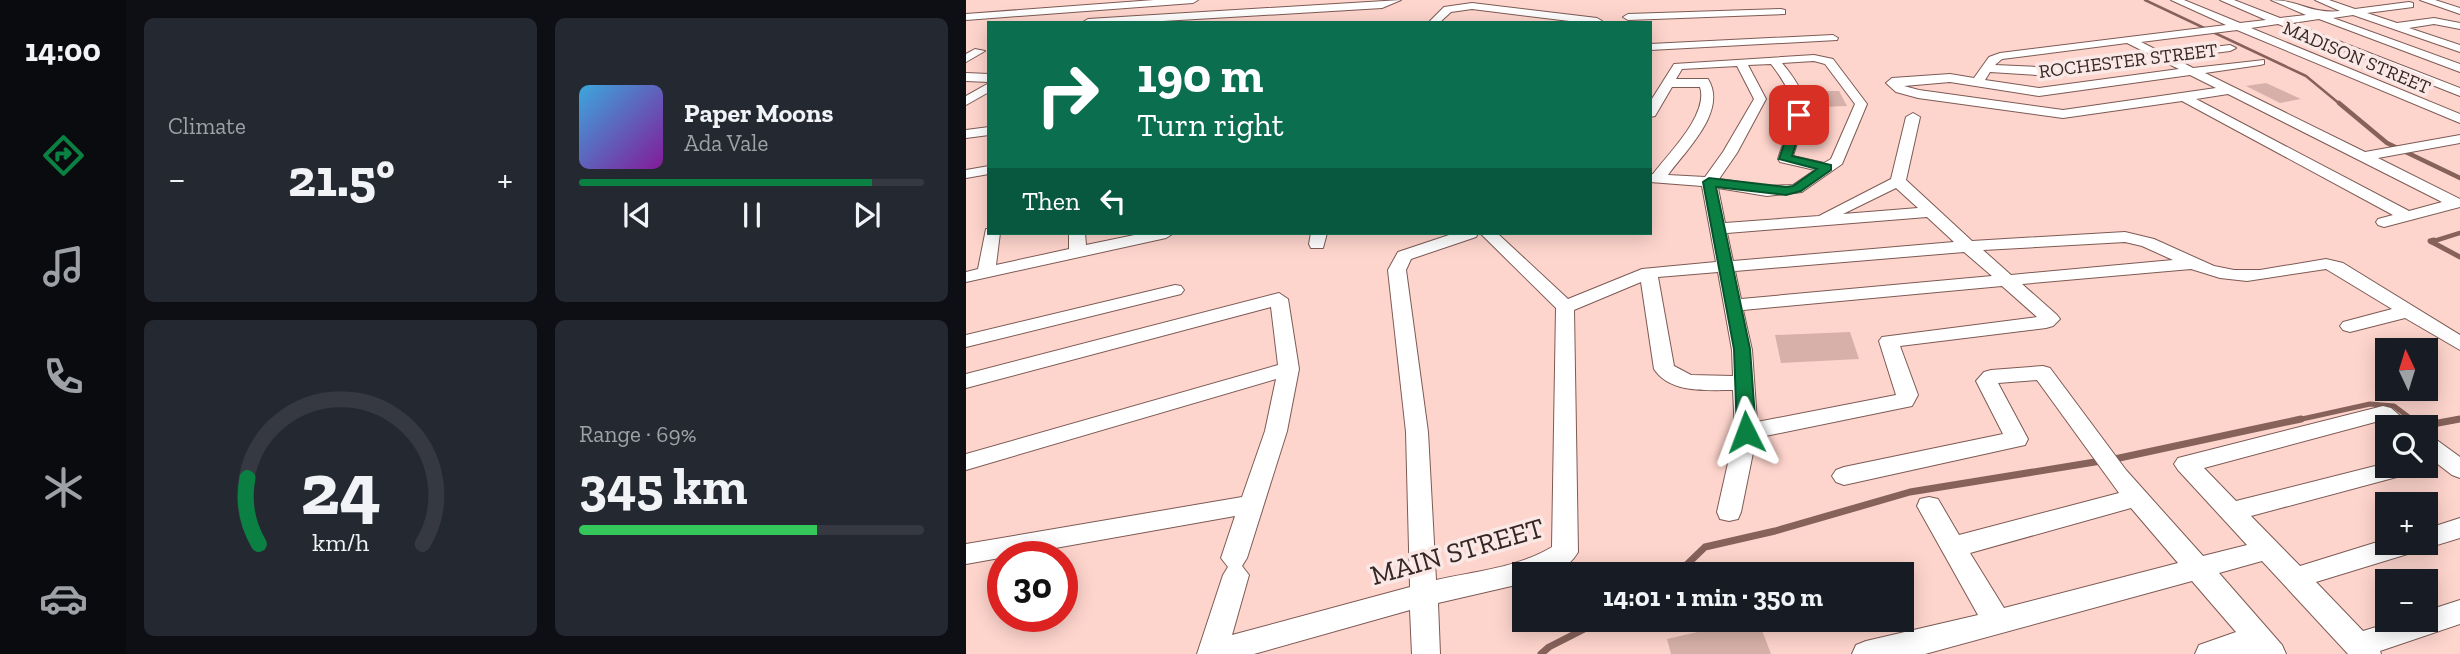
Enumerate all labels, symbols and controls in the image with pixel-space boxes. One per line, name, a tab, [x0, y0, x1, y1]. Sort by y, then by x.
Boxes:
street label: MADISON STREET	[2280, 16, 2434, 99]
text: 14:00	[25, 31, 101, 69]
street label: ROCHESTER STREET	[2037, 38, 2219, 83]
text: 190 m	[1137, 46, 1263, 105]
icon: right	[1022, 49, 1113, 140]
pin	[1769, 85, 1829, 145]
icon: arrive	[1780, 96, 1818, 134]
text: Paper Moons	[684, 97, 833, 129]
text: Turn right	[1137, 106, 1284, 144]
text: Climate	[168, 112, 246, 140]
text: Ada Vale	[684, 129, 768, 157]
icon: directions	[39, 131, 88, 180]
text: 21.5°	[288, 147, 395, 209]
text: −	[168, 156, 186, 202]
text: +	[497, 156, 513, 202]
icon: left	[1094, 182, 1132, 220]
text: Then	[1022, 185, 1080, 217]
icon: previous	[618, 196, 656, 234]
icon: pause	[733, 196, 771, 234]
icon: next	[848, 196, 886, 234]
icon: music	[39, 242, 88, 291]
north arrow	[2375, 338, 2438, 401]
map controls	[2375, 338, 2438, 632]
icon: phone	[39, 352, 88, 401]
position arrow	[1709, 395, 1783, 469]
button: search	[2375, 415, 2438, 478]
text: Range · 69%	[579, 420, 697, 448]
text: 24	[300, 445, 381, 533]
text: 345 km	[579, 455, 748, 517]
icon: climate	[39, 463, 88, 512]
button: +	[2375, 492, 2438, 555]
street label: MAIN STREET	[1367, 511, 1548, 592]
text: km/h	[312, 527, 369, 557]
speed limit sign: 30	[987, 541, 1078, 632]
button: −	[2375, 569, 2438, 632]
icon: car	[39, 574, 88, 623]
text: 14:01 · 1 min · 350 m	[1603, 581, 1823, 613]

